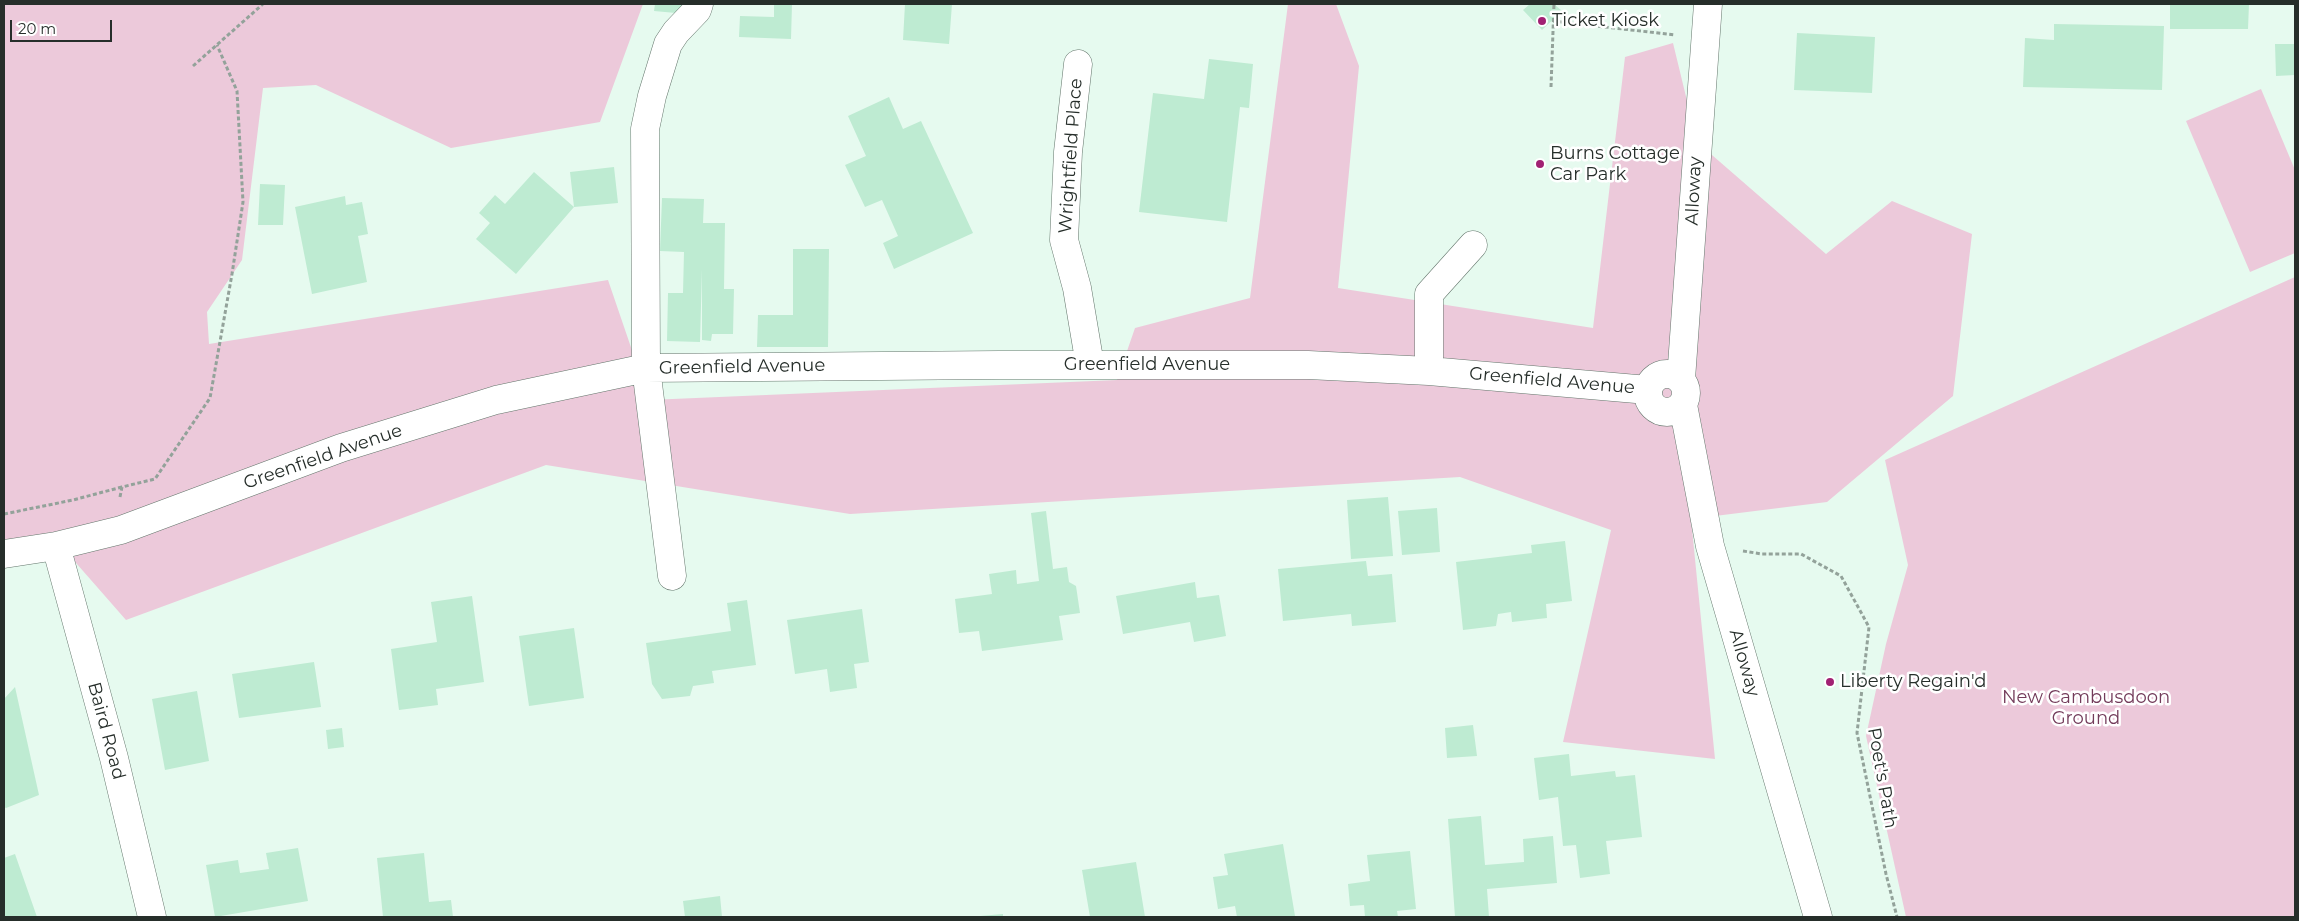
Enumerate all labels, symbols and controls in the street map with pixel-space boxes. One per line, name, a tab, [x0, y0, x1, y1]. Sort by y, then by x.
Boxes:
scale bar	[12, 10, 115, 42]
place label: Ticket Kiosk	[1552, 10, 1659, 32]
marker: Ticket Kiosk	[1536, 15, 1548, 27]
text: 20 m	[18, 19, 56, 38]
street label: Wrightfield Place	[1055, 78, 1087, 234]
place label: Burns Cottage Car Park	[1550, 143, 1680, 186]
street label: Alloway	[1681, 156, 1707, 226]
marker: Burns Cottage Car Park	[1534, 158, 1546, 170]
street label: Greenfield Avenue	[1064, 354, 1230, 376]
street label: Greenfield Avenue	[659, 355, 825, 379]
street label: Greenfield Avenue	[1468, 363, 1636, 399]
street label: Greenfield Avenue	[241, 420, 405, 494]
street label: Alloway	[1724, 627, 1764, 699]
place label: Liberty Regain'd	[1840, 671, 1987, 693]
marker: Liberty Regain'd	[1824, 676, 1836, 688]
street label: Baird Road	[83, 680, 129, 782]
park label: New Cambusdoon Ground	[2002, 687, 2170, 730]
street label: Poet's Path	[1863, 726, 1901, 830]

